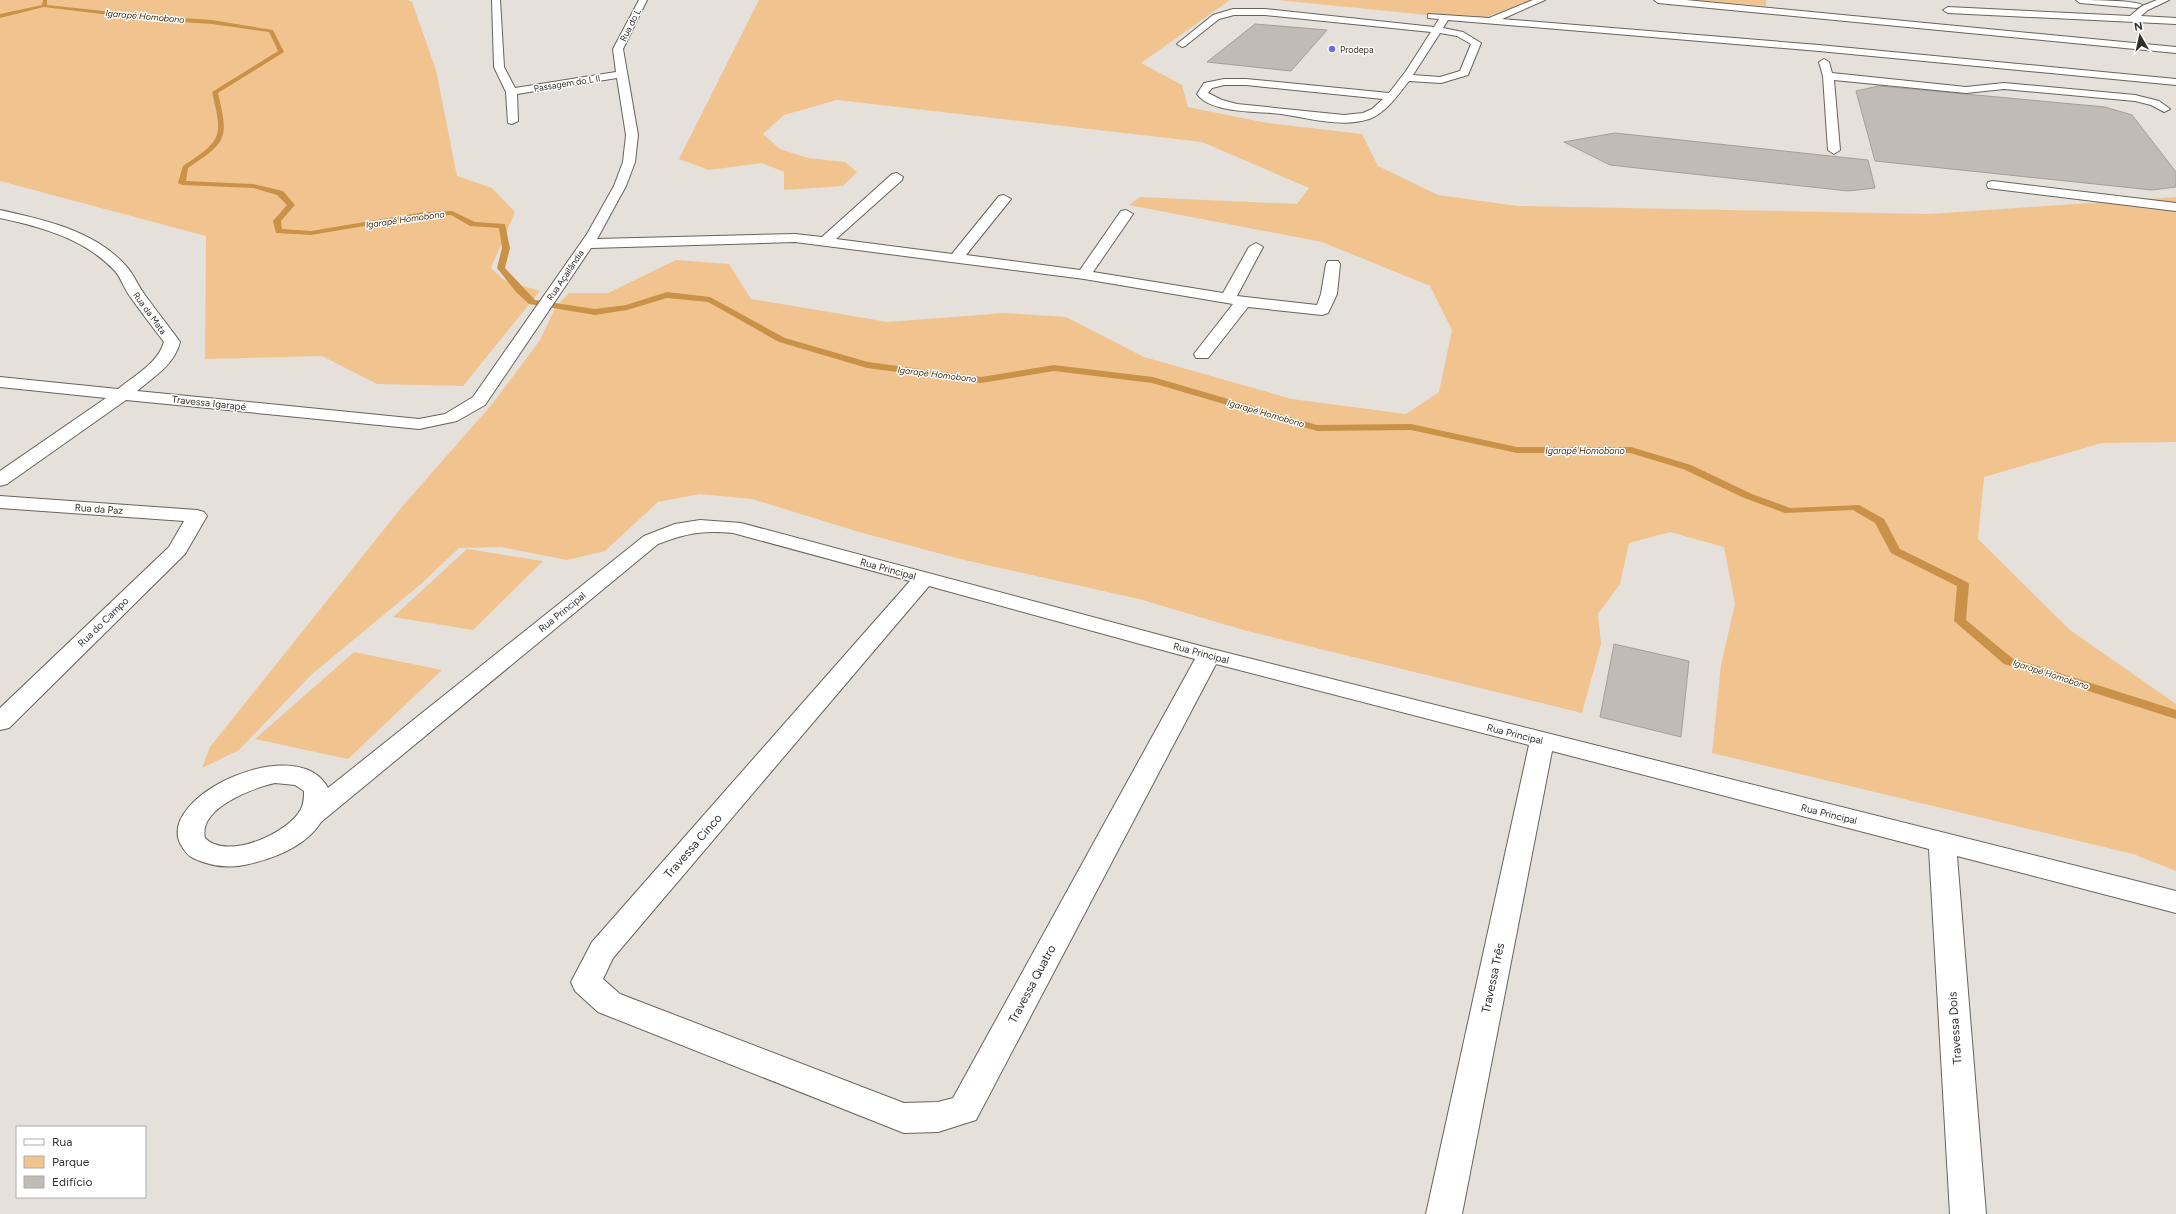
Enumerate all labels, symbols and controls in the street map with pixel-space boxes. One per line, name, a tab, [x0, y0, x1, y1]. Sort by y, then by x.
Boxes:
water label: Igarapé Homobono	[105, 7, 185, 25]
street label: Rua do L	[617, 7, 643, 43]
north arrow	[2120, 16, 2160, 56]
text: N	[2133, 20, 2144, 34]
marker: Prodepa	[1327, 44, 1337, 54]
place label: Prodepa	[1340, 44, 1374, 55]
street label: Passagem do L II	[533, 72, 601, 94]
water label: Igarapé Homobono	[365, 208, 445, 230]
street label: Rua Açailândia	[544, 247, 586, 302]
street label: Rua da Mata	[131, 290, 169, 337]
water label: Igarapé Homobono	[897, 364, 977, 384]
street label: Travessa Igarapé	[171, 393, 247, 413]
water label: Igarapé Homobono	[1226, 397, 1306, 429]
water label: Igarapé Homobono	[1545, 445, 1625, 456]
street label: Rua da Paz	[74, 501, 124, 517]
street label: Rua Principal	[859, 555, 917, 583]
street label: Rua Principal	[536, 589, 588, 635]
street label: Rua do Campo	[75, 594, 131, 650]
street label: Rua Principal	[1172, 639, 1230, 667]
water label: Igarapé Homobono	[2012, 656, 2090, 692]
street label: Rua Principal	[1486, 721, 1544, 747]
street label: Rua Principal	[1800, 801, 1858, 827]
street label: Travessa Cinco	[661, 811, 725, 881]
street label: Travessa Três	[1479, 941, 1507, 1014]
street label: Travessa Quatro	[1005, 942, 1059, 1026]
street label: Travessa Dois	[1945, 991, 1965, 1065]
legend	[16, 1126, 146, 1198]
text: Rua	[52, 1135, 72, 1149]
text: Parque	[52, 1155, 90, 1169]
text: Edifício	[52, 1175, 92, 1189]

